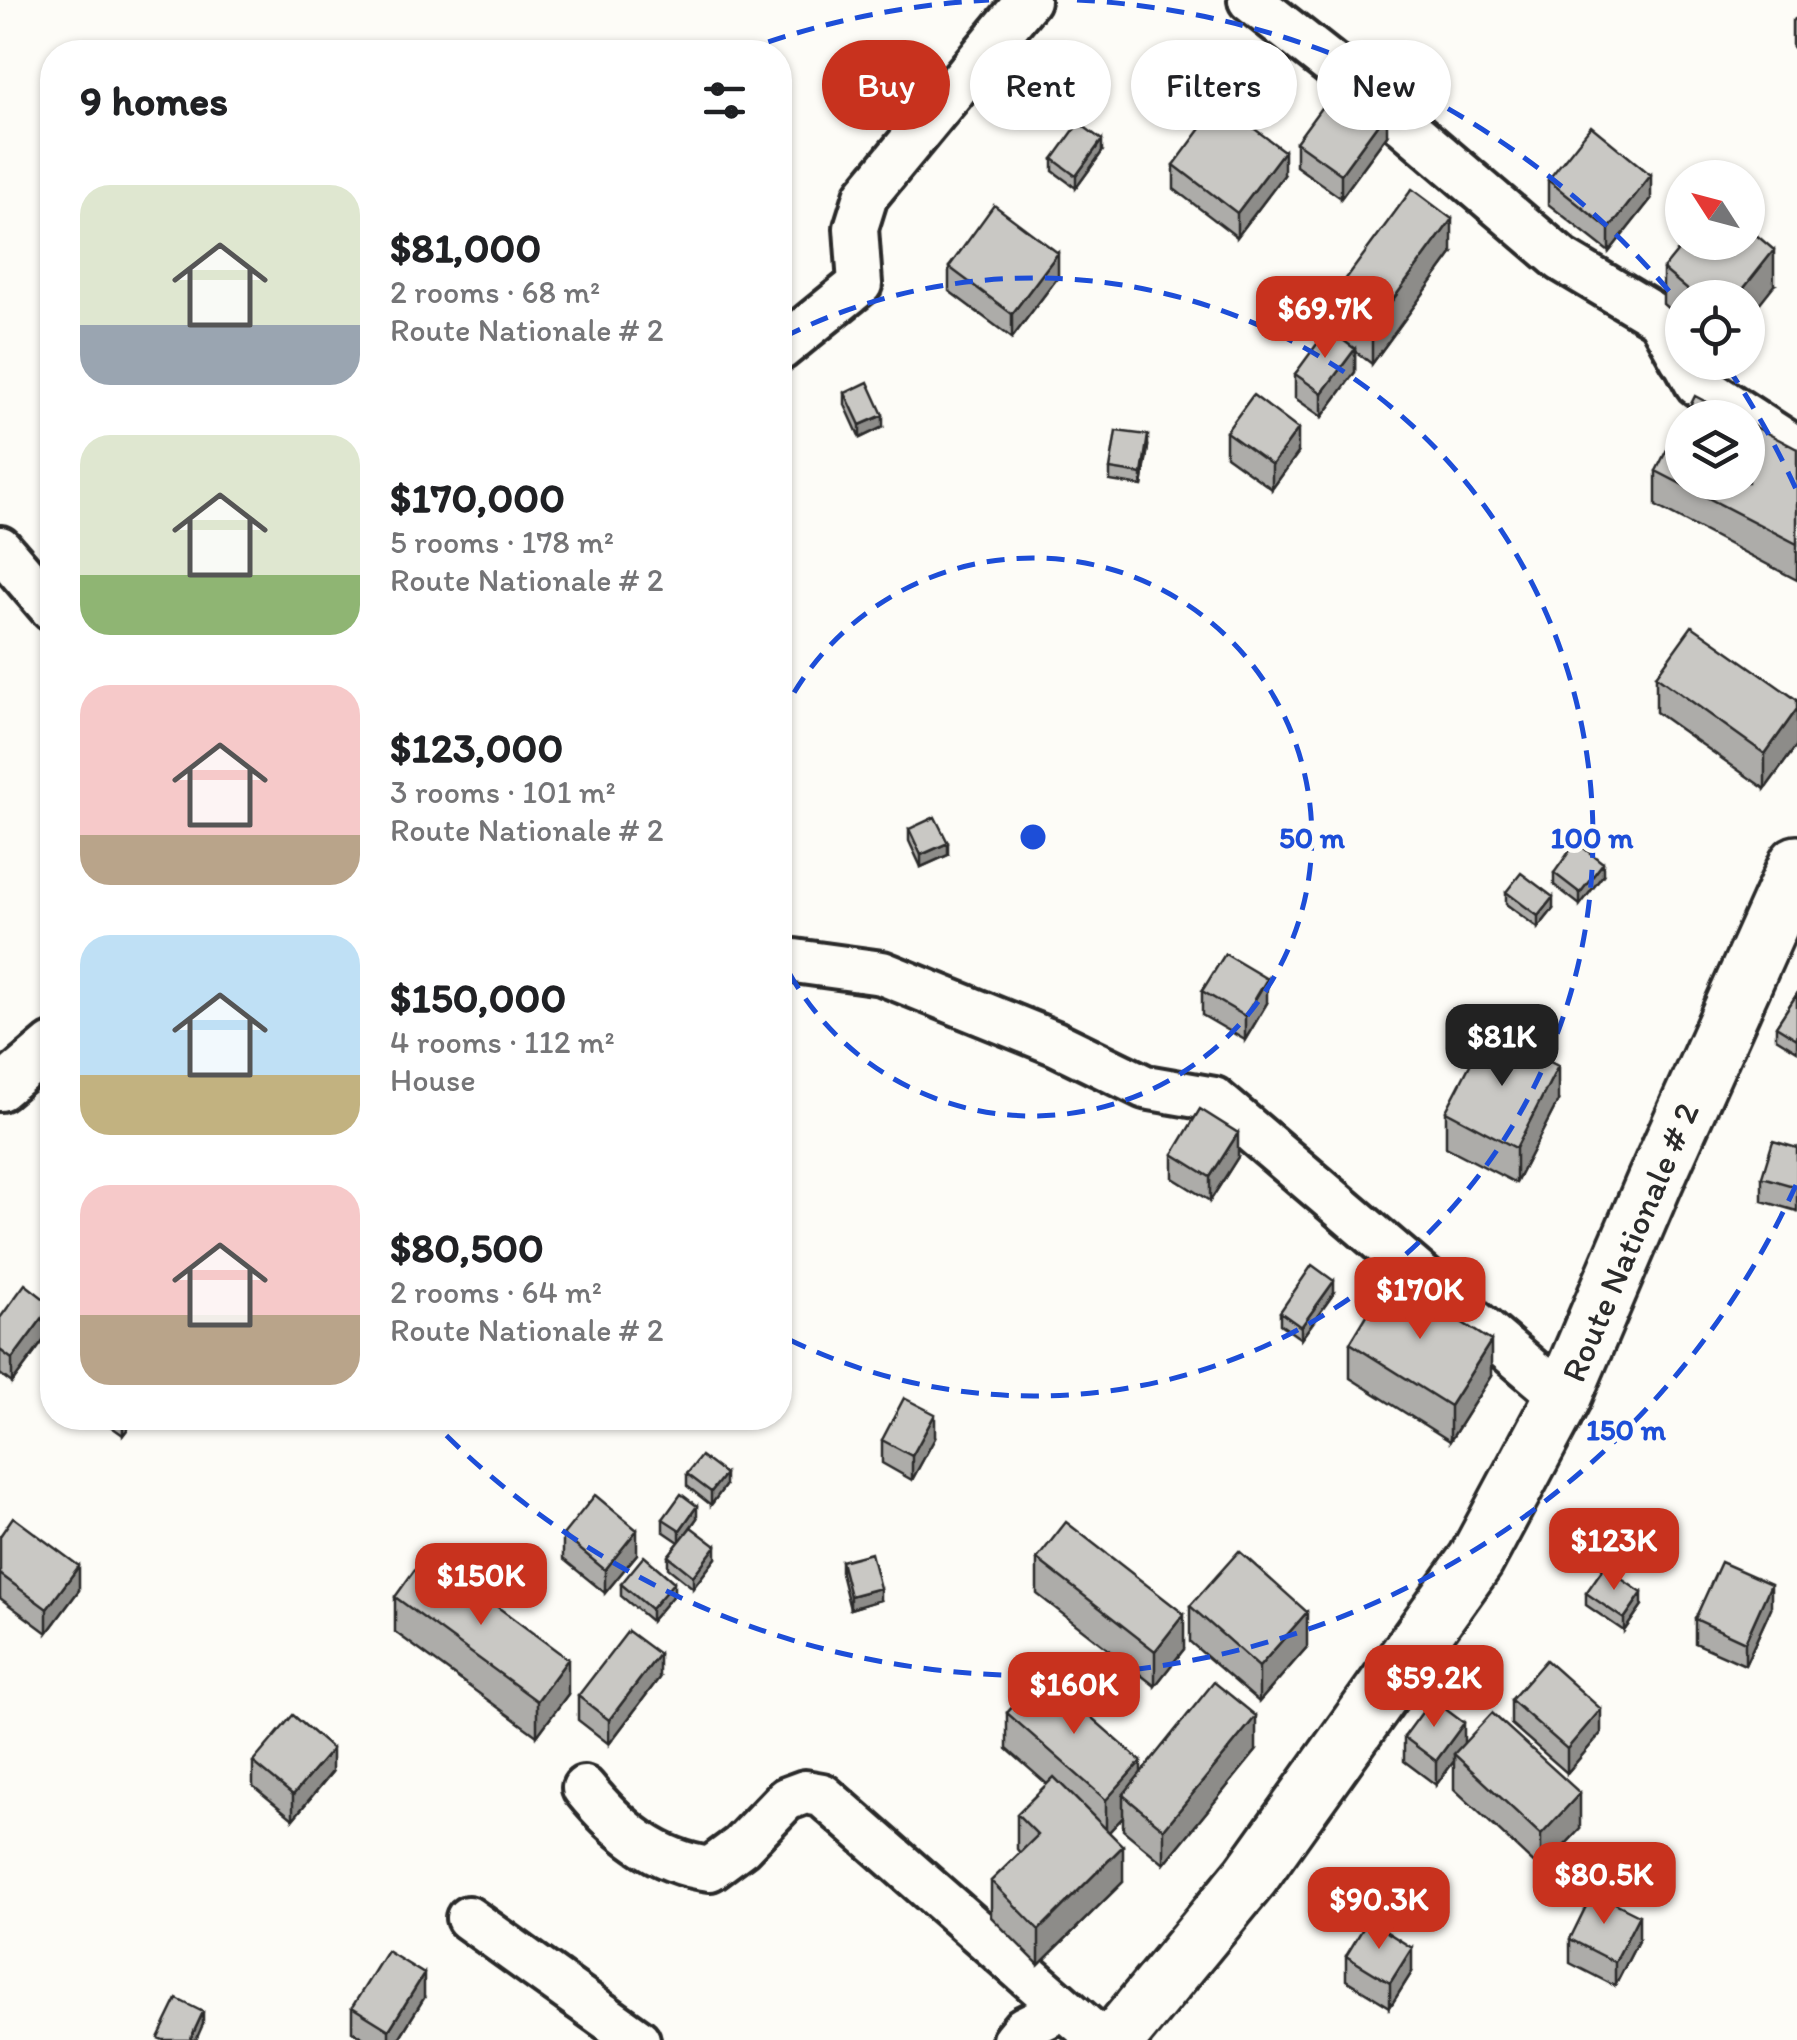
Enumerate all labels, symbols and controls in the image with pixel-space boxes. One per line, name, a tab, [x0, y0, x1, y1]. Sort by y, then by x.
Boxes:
chip: Buy	[822, 40, 950, 130]
chip: Rent	[970, 40, 1111, 130]
chip: Filters	[1131, 40, 1297, 130]
chip: New	[1317, 40, 1451, 130]
icon: filters	[697, 73, 752, 128]
text: 9 homes	[80, 75, 228, 126]
north arrow	[1665, 160, 1765, 260]
map controls	[1665, 160, 1765, 500]
text: $81,000	[390, 222, 541, 273]
icon: home	[160, 225, 280, 345]
text: 2 rooms · 68 m²	[390, 273, 600, 311]
pin: $69.7K	[1244, 276, 1406, 361]
button: locate	[1665, 280, 1765, 380]
text: $69.7K	[1278, 289, 1372, 327]
text: Route Nationale # 2	[390, 311, 664, 349]
button: layers	[1665, 400, 1765, 500]
text: $170,000	[390, 472, 565, 523]
icon: home	[160, 475, 280, 595]
text: 5 rooms · 178 m²	[390, 523, 614, 561]
text: Route Nationale # 2	[390, 561, 664, 599]
text: $123,000	[390, 722, 563, 773]
icon: home	[160, 725, 280, 845]
text: 3 rooms · 101 m²	[390, 773, 616, 811]
text: Route Nationale # 2	[390, 811, 664, 849]
centre of rings	[1015, 819, 1051, 855]
text: 50 m	[1279, 819, 1346, 856]
text: 100 m	[1551, 819, 1634, 856]
text: $150,000	[390, 972, 566, 1023]
icon: home	[160, 975, 280, 1095]
pin: $81K	[1443, 1004, 1561, 1089]
text: $81K	[1467, 1017, 1537, 1055]
text: 4 rooms · 112 m²	[390, 1023, 615, 1061]
text: House	[390, 1061, 476, 1099]
street label: Route Nationale # 2	[1552, 1096, 1708, 1388]
text: $80,500	[390, 1222, 544, 1273]
icon: home	[160, 1225, 280, 1345]
pin: $170K	[1350, 1257, 1490, 1342]
text: $170K	[1376, 1270, 1464, 1308]
text: 2 rooms · 64 m²	[390, 1273, 602, 1311]
text: Route Nationale # 2	[390, 1311, 664, 1349]
text: 150 m	[1586, 1411, 1667, 1448]
pin: $123K	[1544, 1508, 1684, 1593]
text: $123K	[1571, 1521, 1657, 1559]
pin: $150K	[411, 1543, 551, 1628]
text: $150K	[437, 1556, 525, 1594]
pin: $59.2K	[1353, 1645, 1515, 1730]
pin: $160K	[1004, 1652, 1144, 1737]
text: $59.2K	[1387, 1658, 1481, 1696]
text: $160K	[1030, 1665, 1118, 1703]
pin: $80.5K	[1523, 1842, 1685, 1927]
text: $80.5K	[1555, 1855, 1653, 1893]
pin: $90.3K	[1298, 1867, 1460, 1952]
text: $90.3K	[1330, 1880, 1428, 1918]

